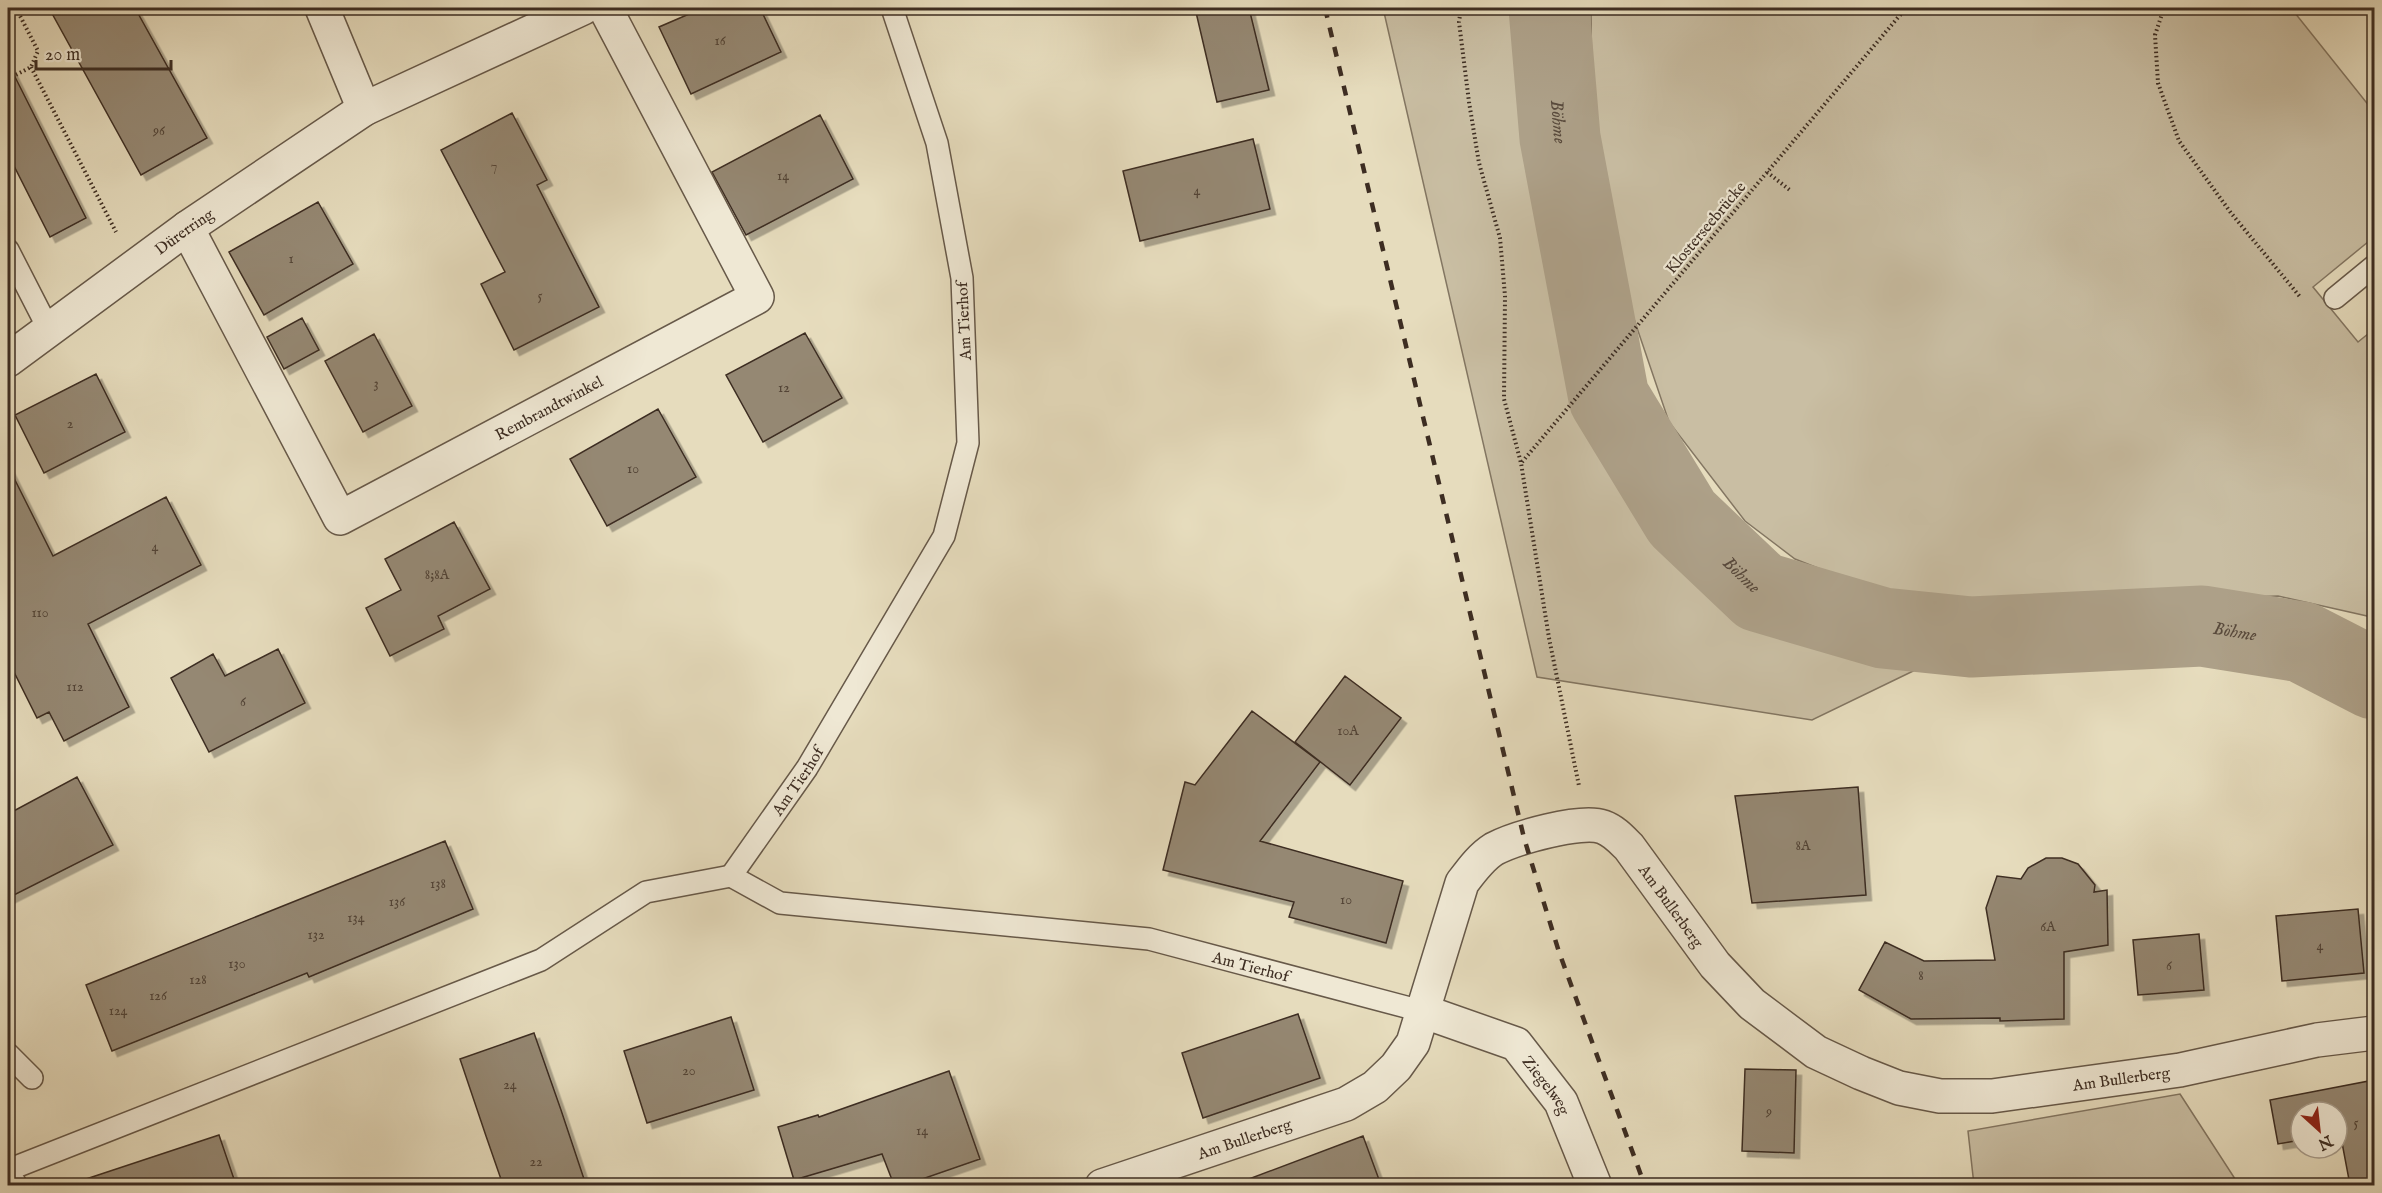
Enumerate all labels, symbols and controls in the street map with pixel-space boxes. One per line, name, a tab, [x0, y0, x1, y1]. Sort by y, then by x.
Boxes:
house number: 16	[714, 32, 727, 50]
scale bar	[36, 33, 171, 71]
text: 20 m	[45, 44, 80, 67]
water label: Böhme	[1544, 99, 1571, 146]
house number: 96	[152, 122, 166, 140]
house number: 7	[491, 157, 497, 175]
house number: 14	[777, 167, 789, 185]
street label: Klosterseebrücke	[1662, 178, 1751, 279]
house number: 4	[1194, 182, 1201, 200]
street label: Dürerring	[151, 205, 218, 260]
house number: 1	[288, 250, 294, 268]
street label: Am Tierhof	[953, 278, 977, 362]
house number: 5	[537, 287, 543, 305]
street label: Rembrandtwinkel	[492, 372, 607, 446]
house number: 3	[373, 375, 379, 393]
house number: 12	[778, 379, 790, 397]
house number: 2	[67, 415, 74, 433]
house number: 10	[627, 460, 639, 478]
house number: 4	[152, 538, 159, 556]
water label: Böhme	[1717, 552, 1765, 599]
house number: 8;8A	[425, 566, 450, 584]
house number: 110	[31, 604, 49, 622]
water label: Böhme	[2211, 618, 2258, 648]
house number: 112	[66, 678, 84, 696]
house number: 6	[240, 693, 247, 711]
house number: 10A	[1337, 722, 1359, 740]
street label: Am Tierhof	[768, 741, 831, 821]
house number: 8A	[1796, 837, 1811, 855]
street label: Am Bullerberg	[1633, 860, 1707, 952]
house number: 138	[430, 875, 446, 893]
house number: 10	[1340, 891, 1352, 909]
house number: 136	[389, 893, 406, 911]
house number: 134	[347, 909, 365, 927]
house number: 6A	[2040, 918, 2056, 936]
house number: 132	[307, 926, 325, 944]
house number: 4	[2317, 937, 2324, 955]
street label: Am Tierhof	[1209, 948, 1294, 988]
house number: 130	[228, 955, 246, 973]
house number: 6	[2166, 957, 2173, 975]
house number: 8	[1918, 967, 1924, 985]
house number: 128	[189, 971, 207, 989]
house number: 126	[149, 987, 168, 1005]
house number: 124	[109, 1002, 127, 1020]
street label: Ziegelweg	[1517, 1052, 1573, 1119]
house number: 20	[682, 1062, 696, 1080]
street label: Am Bullerberg	[2071, 1063, 2172, 1097]
house number: 24	[503, 1076, 517, 1094]
north arrow	[2289, 1100, 2349, 1160]
house number: 9	[1765, 1103, 1772, 1121]
house number: 5	[2353, 1114, 2359, 1132]
street label: Am Bullerberg	[1194, 1115, 1295, 1166]
house number: 14	[916, 1122, 928, 1140]
text: N	[2314, 1129, 2337, 1154]
house number: 22	[529, 1153, 543, 1171]

